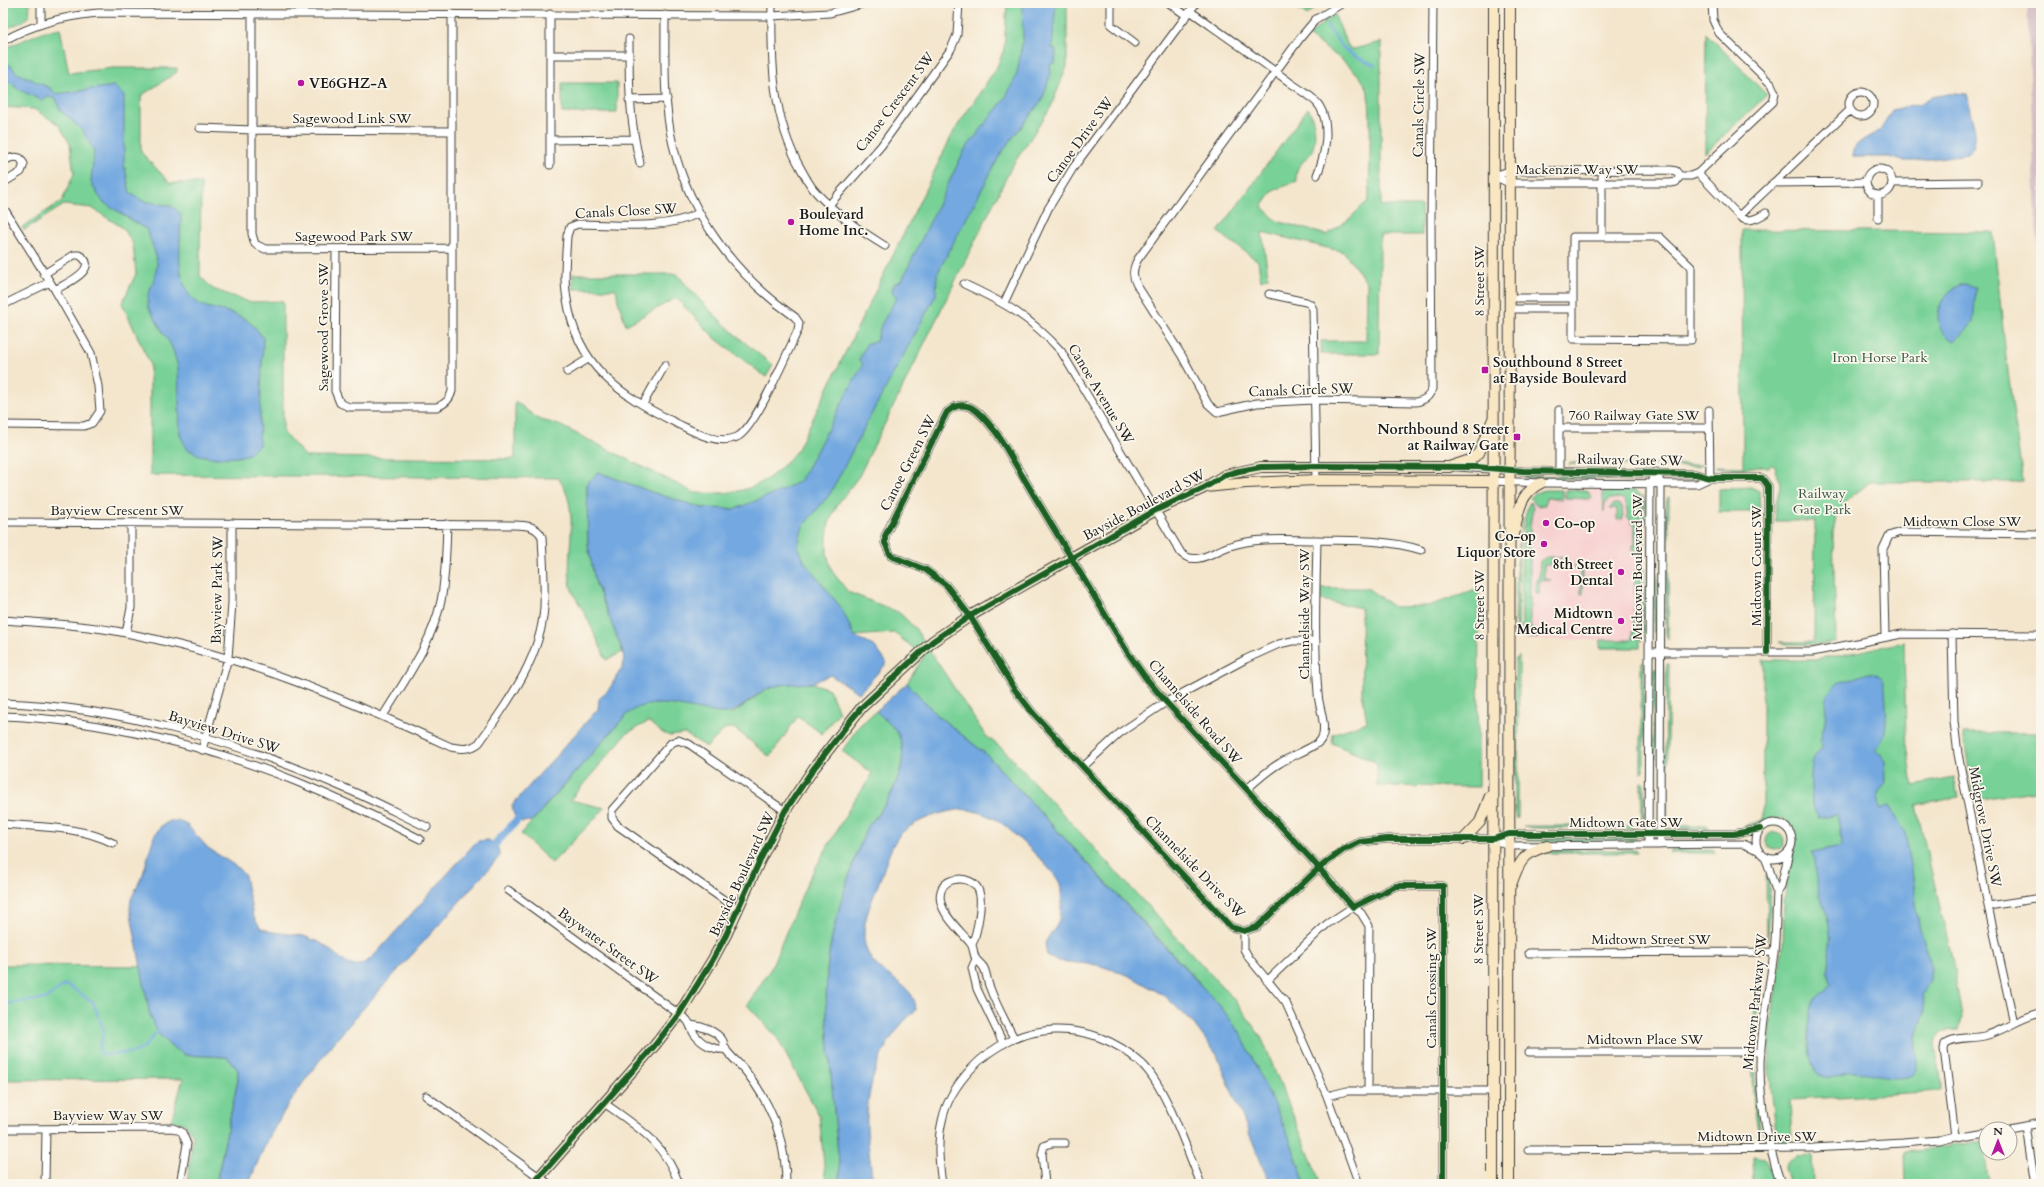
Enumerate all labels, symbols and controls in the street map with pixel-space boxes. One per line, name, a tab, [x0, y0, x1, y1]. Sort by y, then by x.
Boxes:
street label: Canoe Crescent SW	[851, 48, 939, 156]
street label: Canals Circle SW	[1409, 52, 1429, 158]
place label: VE6GHZ-A	[309, 74, 388, 93]
marker: VE6GHZ-A	[296, 78, 306, 88]
street label: Canoe Drive SW	[1042, 93, 1118, 187]
street label: Sagewood Link SW	[293, 109, 412, 128]
street label: Mackenzie Way SW	[1516, 160, 1639, 179]
street label: Canals Close SW	[575, 199, 678, 223]
place label: Boulevard Home Inc.	[799, 205, 868, 240]
marker: Boulevard Home Inc.	[786, 217, 796, 227]
street label: Sagewood Park SW	[295, 227, 414, 246]
street label: 8 Street SW	[1470, 245, 1489, 316]
street label: Sagewood Grove SW	[314, 262, 333, 391]
street label: Canoe Avenue SW	[1063, 340, 1139, 448]
park label: Iron Horse Park	[1832, 348, 1928, 367]
place label: Southbound 8 Street at Bayside Boulevard	[1493, 353, 1627, 388]
marker: Southbound 8 Street at Bayside Boulevard	[1480, 365, 1490, 375]
street label: Canals Circle SW	[1248, 379, 1354, 401]
street label: 760 Railway Gate SW	[1568, 406, 1700, 425]
street label: Canoe Green SW	[876, 411, 941, 514]
place label: Northbound 8 Street at Railway Gate	[1377, 420, 1509, 455]
marker: Northbound 8 Street at Railway Gate	[1512, 432, 1522, 442]
street label: Railway Gate SW	[1577, 450, 1684, 470]
street label: Bayside Boulevard SW	[1080, 464, 1209, 545]
park label: Railway Gate Park	[1793, 484, 1852, 519]
street label: Midtown Boulevard SW	[1628, 493, 1647, 640]
street label: Bayview Crescent SW	[50, 501, 184, 520]
street label: Midtown Court SW	[1747, 505, 1766, 627]
street label: Midtown Close SW	[1903, 512, 2022, 531]
place label: Co-op	[1554, 514, 1595, 533]
marker: Co-op	[1541, 518, 1551, 528]
place label: Co-op Liquor Store	[1456, 527, 1536, 562]
street label: Bayview Park SW	[207, 535, 227, 644]
marker: Co-op Liquor Store	[1539, 539, 1549, 549]
street label: Channelside Way SW	[1295, 548, 1314, 680]
place label: 8th Street Dental	[1552, 555, 1613, 590]
marker: 8th Street Dental	[1616, 567, 1626, 577]
street label: 8 Street SW	[1470, 569, 1489, 640]
place label: Midtown Medical Centre	[1517, 604, 1613, 639]
marker: Midtown Medical Centre	[1616, 616, 1626, 626]
street label: Channelside Road SW	[1144, 655, 1246, 769]
street label: Bayview Drive SW	[166, 706, 282, 758]
street label: Midgrove Drive SW	[1964, 765, 2006, 889]
street label: Bayside Boulevard SW	[705, 808, 780, 940]
street label: Channelside Drive SW	[1141, 811, 1250, 923]
street label: Midtown Gate SW	[1569, 813, 1683, 832]
street label: 8 Street SW	[1469, 893, 1488, 964]
street label: Baywater Street SW	[554, 903, 662, 989]
street label: Canals Crossing SW	[1422, 927, 1441, 1049]
street label: Midtown Street SW	[1591, 930, 1711, 949]
street label: Midtown Parkway SW	[1738, 932, 1772, 1071]
street label: Midtown Place SW	[1587, 1030, 1704, 1049]
street label: Bayview Way SW	[53, 1106, 164, 1125]
north arrow	[1978, 1121, 2018, 1161]
text: N	[1993, 1124, 2003, 1139]
street label: Midtown Drive SW	[1697, 1127, 1817, 1146]

